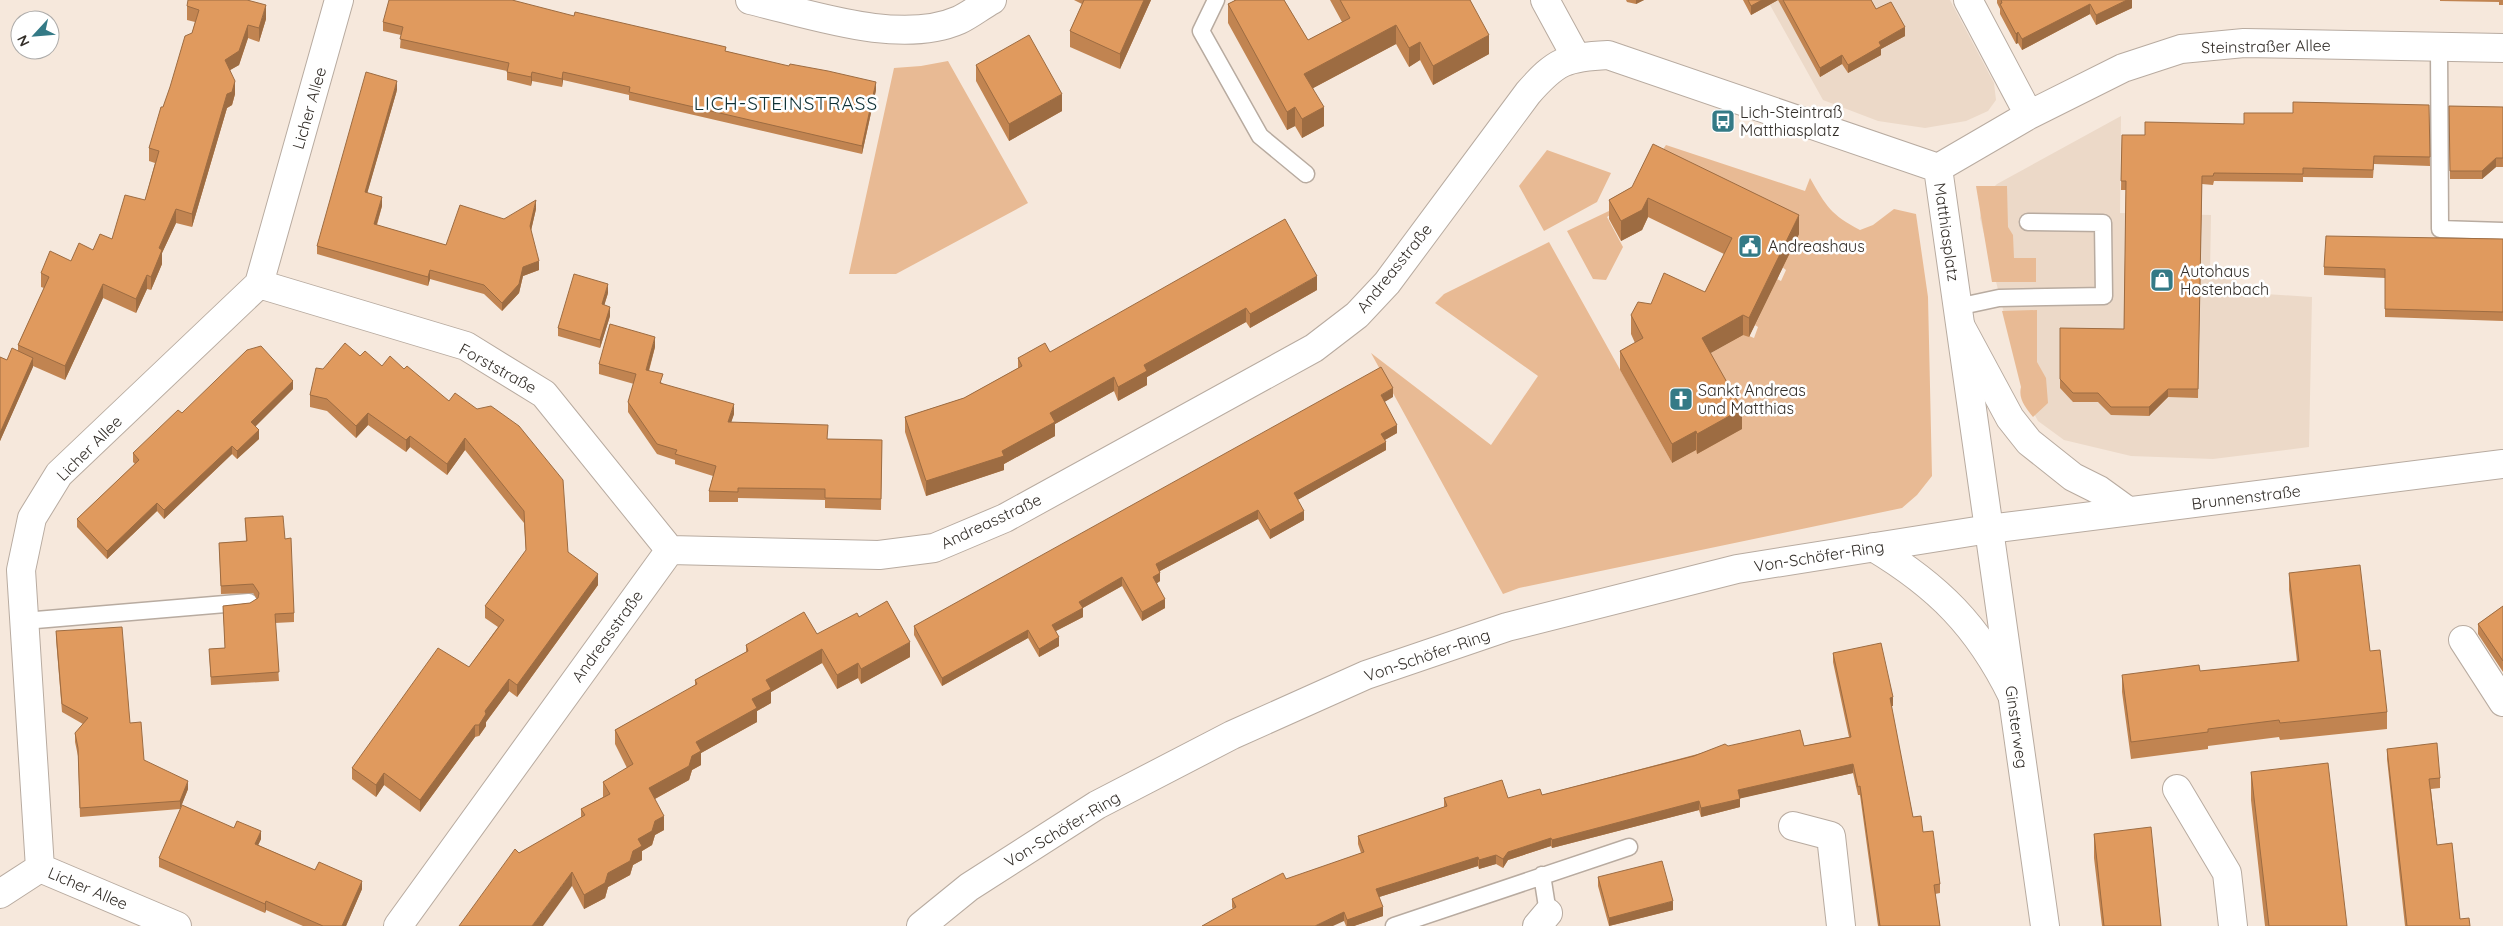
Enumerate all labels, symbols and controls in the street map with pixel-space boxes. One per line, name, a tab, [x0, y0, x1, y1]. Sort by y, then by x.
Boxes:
north arrow	[10, 10, 60, 60]
text: N	[13, 32, 34, 49]
street label: Steinstraßer Allee	[2201, 35, 2331, 57]
street label: Licher Allee	[288, 65, 330, 151]
district label: LICH-STEINSTRASS	[694, 91, 878, 115]
place label: Lich-Steintraß Matthiasplatz	[1740, 102, 1842, 140]
bus stop icon: Lich-Steintraß Matthiasplatz	[1710, 108, 1736, 134]
street label: Matthiasplatz	[1930, 181, 1964, 283]
street label: Andreasstraße	[1352, 219, 1436, 317]
public building icon: Andreashaus	[1737, 233, 1763, 259]
place label: Andreashaus	[1768, 236, 1865, 256]
place label: Autohaus Hostenbach	[2180, 261, 2269, 299]
shop icon: Autohaus Hostenbach	[2149, 267, 2175, 293]
street label: Forststraße	[456, 339, 540, 397]
place label: Sankt Andreas und Matthias	[1698, 380, 1806, 418]
church icon: Sankt Andreas und Matthias	[1668, 386, 1694, 412]
street label: Licher Allee	[52, 411, 126, 485]
street label: Brunnenstraße	[2190, 480, 2302, 514]
street label: Andreasstraße	[937, 489, 1045, 553]
street label: Von-Schöfer-Ring	[1753, 536, 1885, 576]
street label: Andreasstraße	[567, 586, 647, 686]
street label: Von-Schöfer-Ring	[1362, 624, 1492, 686]
street label: Ginsterweg	[2001, 684, 2033, 770]
street label: Von-Schöfer-Ring	[1001, 787, 1123, 871]
street label: Licher Allee	[45, 862, 131, 914]

